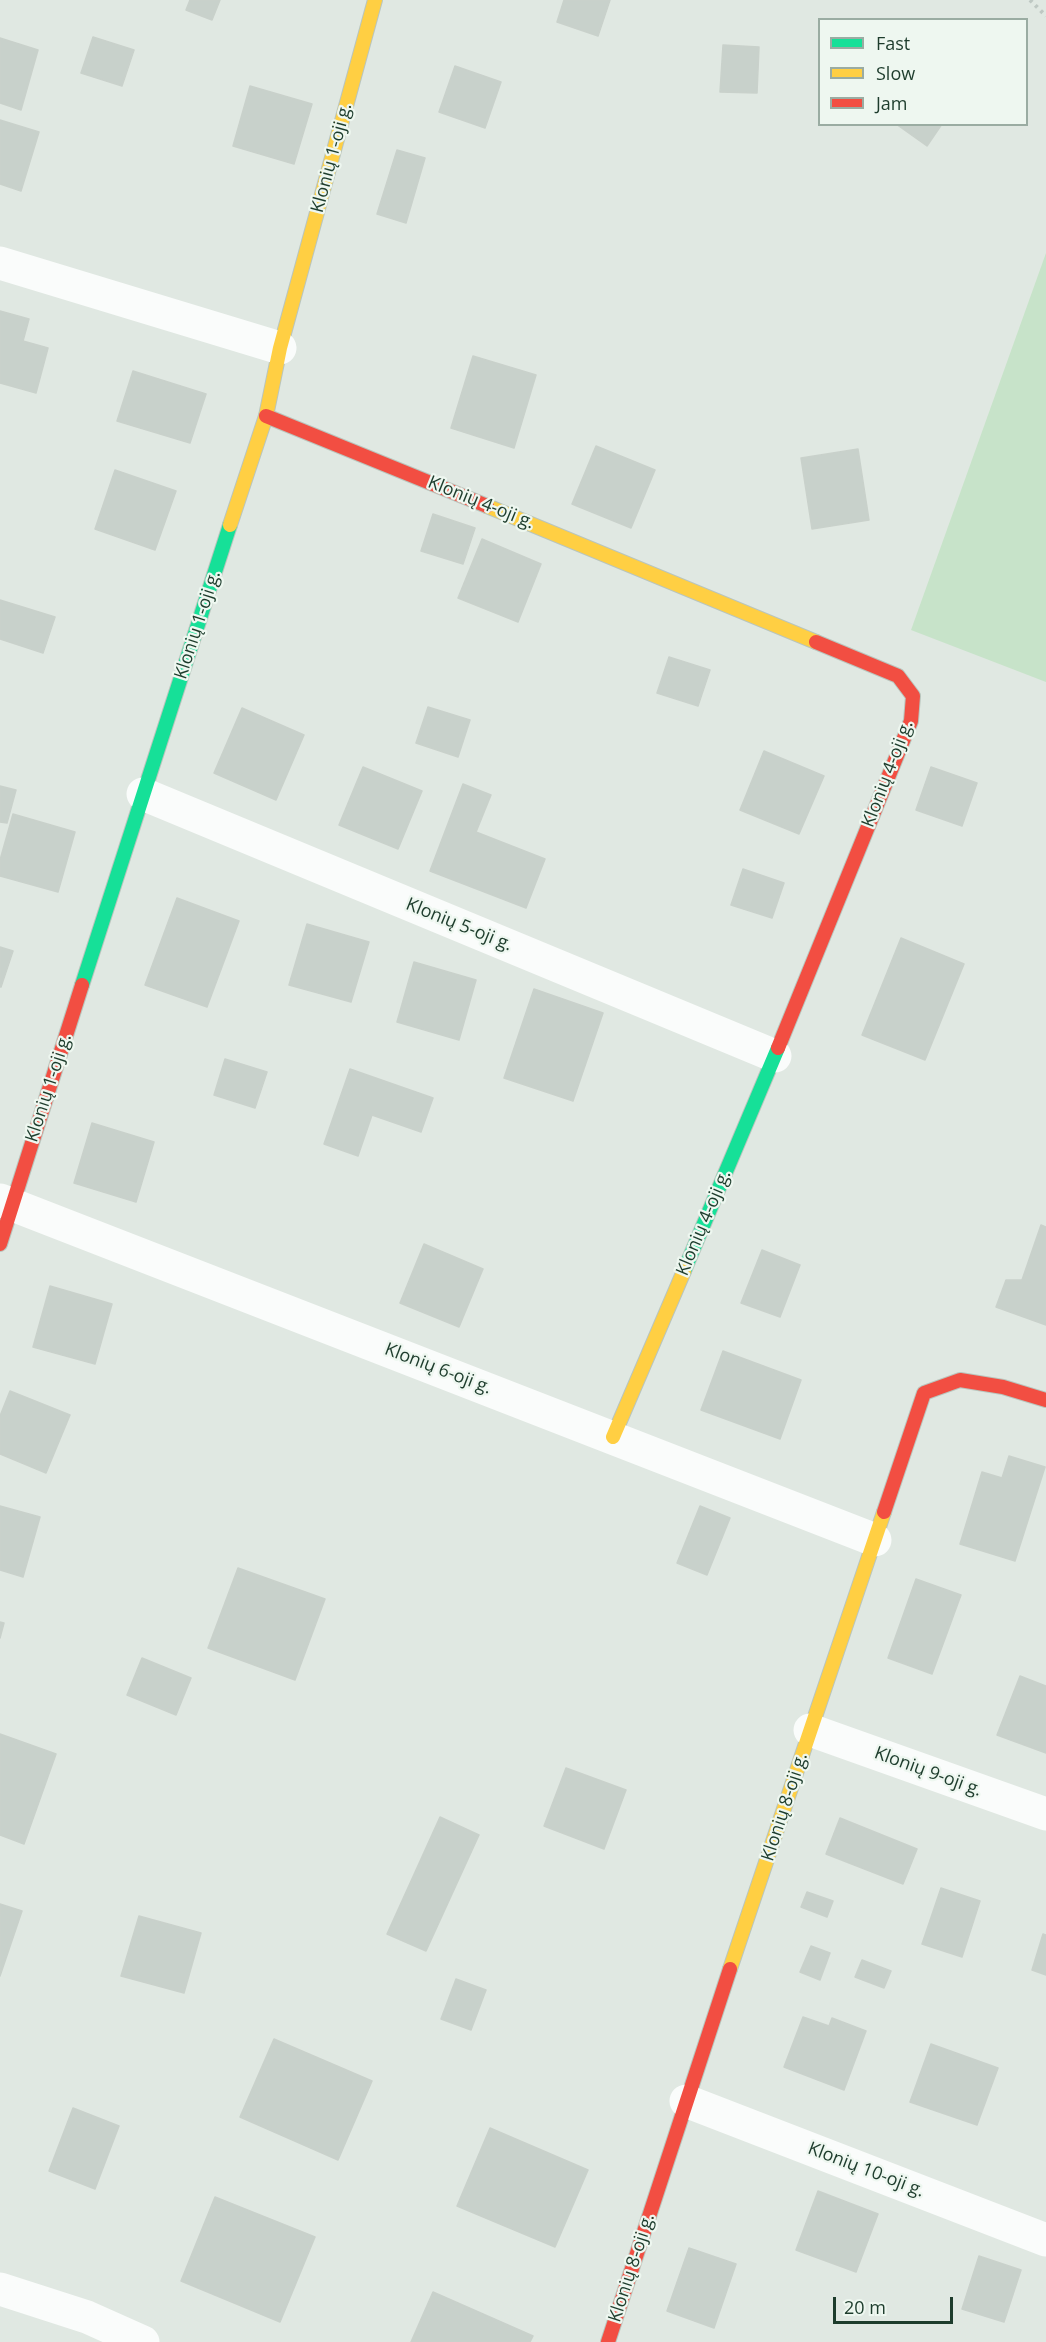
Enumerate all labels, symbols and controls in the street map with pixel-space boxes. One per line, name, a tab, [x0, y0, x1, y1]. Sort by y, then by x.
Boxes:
legend	[818, 18, 1028, 126]
text: Fast	[876, 31, 910, 55]
text: Slow	[876, 61, 915, 85]
text: Jam	[876, 91, 908, 115]
street label: Klonių 1-oji g.	[307, 101, 357, 215]
street label: Klonių 4-oji g.	[425, 472, 537, 534]
street label: Klonių 1-oji g.	[170, 568, 226, 682]
street label: Klonių 4-oji g.	[858, 717, 918, 831]
street label: Klonių 5-oji g.	[403, 894, 515, 956]
street label: Klonių 1-oji g.	[21, 1031, 77, 1145]
street label: Klonių 4-oji g.	[672, 1167, 736, 1279]
street label: Klonių 6-oji g.	[381, 1339, 495, 1399]
street label: Klonių 9-oji g.	[871, 1743, 985, 1801]
street label: Klonių 8-oji g.	[757, 1750, 813, 1864]
street label: Klonių 10-oji g.	[805, 2138, 927, 2202]
street label: Klonių 8-oji g.	[604, 2211, 660, 2325]
scale bar	[836, 2285, 956, 2323]
text: 20 m	[844, 2295, 886, 2319]

